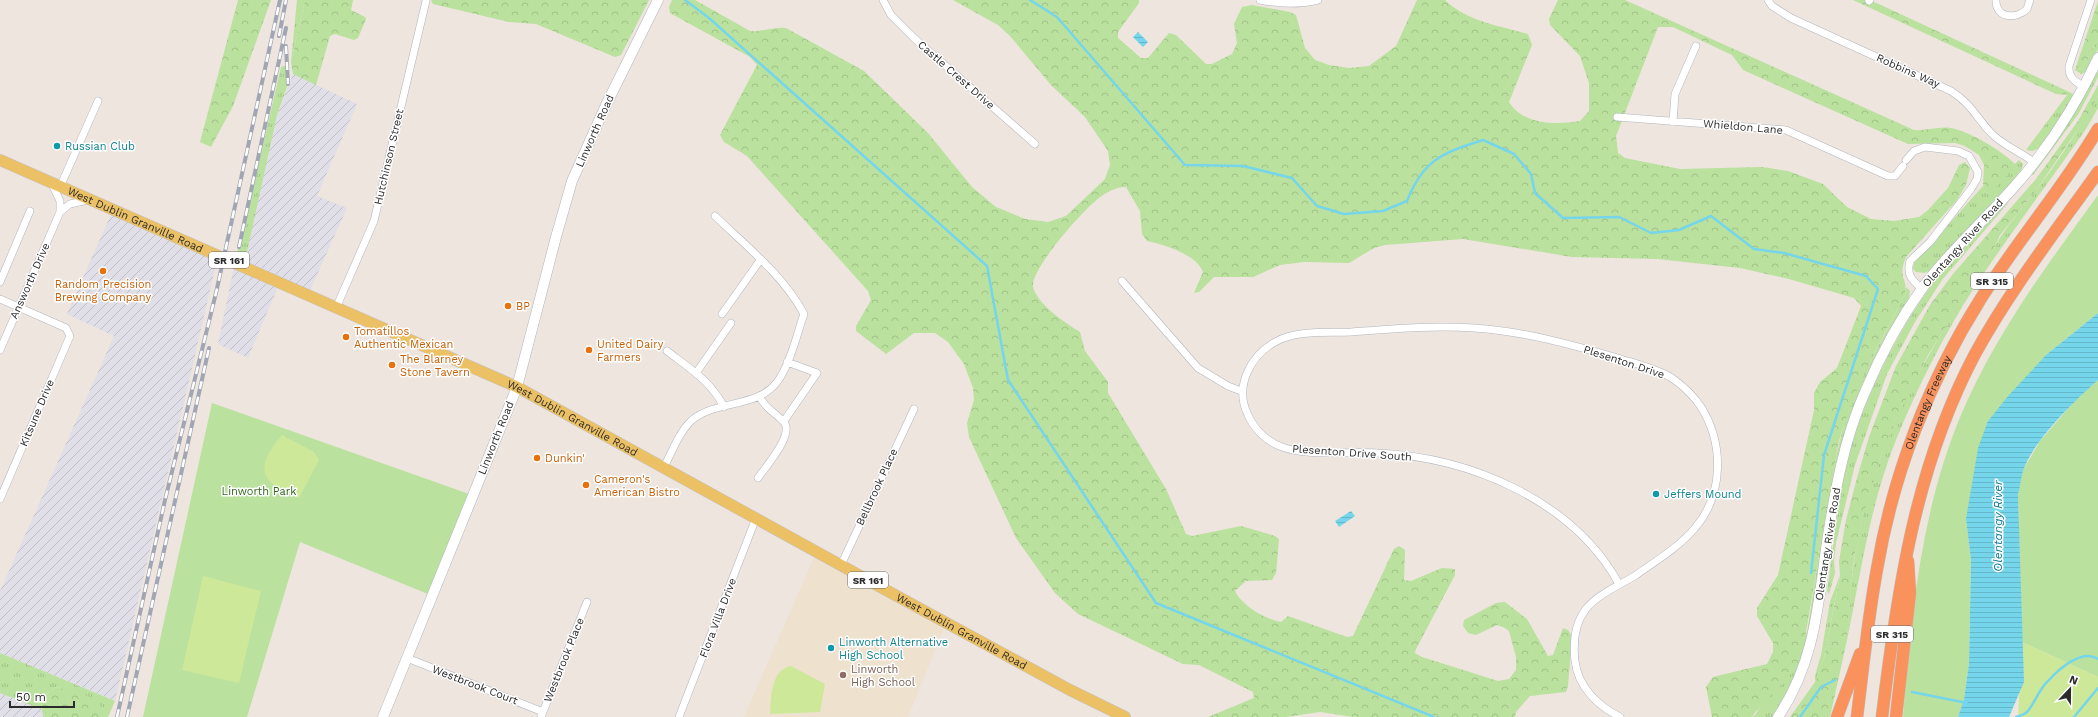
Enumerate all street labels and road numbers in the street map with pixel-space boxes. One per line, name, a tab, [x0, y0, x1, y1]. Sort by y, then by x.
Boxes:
street label: Castle Crest Drive	[915, 38, 997, 112]
street label: Robbins Way	[1874, 51, 1942, 91]
street label: Linworth Road	[573, 93, 617, 169]
street label: Hutchinson Street	[372, 107, 406, 206]
street label: Whieldon Lane	[1703, 117, 1783, 137]
street label: West Dublin Granville Road	[66, 184, 205, 255]
street label: Olentangy River Road	[1920, 196, 2006, 290]
street label: Answorth Drive	[7, 241, 53, 321]
road number: SR 161	[209, 252, 249, 268]
road number: SR 315	[1971, 273, 2013, 289]
street label: Plesenton Drive	[1582, 343, 1666, 381]
street label: Olentangy Freeway	[1902, 353, 1954, 451]
street label: West Dublin Granville Road	[505, 377, 640, 459]
street label: Kitsune Drive	[17, 378, 57, 448]
street label: Linworth Road	[475, 399, 517, 477]
street label: Plesenton Drive South	[1292, 442, 1412, 464]
street label: Bellbrook Place	[854, 447, 900, 527]
street label: Olentangy River Road	[1813, 486, 1843, 602]
road number: SR 161	[848, 572, 888, 588]
street label: Flora Villa Drive	[697, 576, 739, 660]
street label: West Dublin Granville Road	[894, 590, 1029, 672]
street label: Westbrook Place	[541, 616, 587, 704]
road number: SR 315	[1871, 626, 1913, 642]
street label: Westbrook Court	[430, 663, 520, 707]

